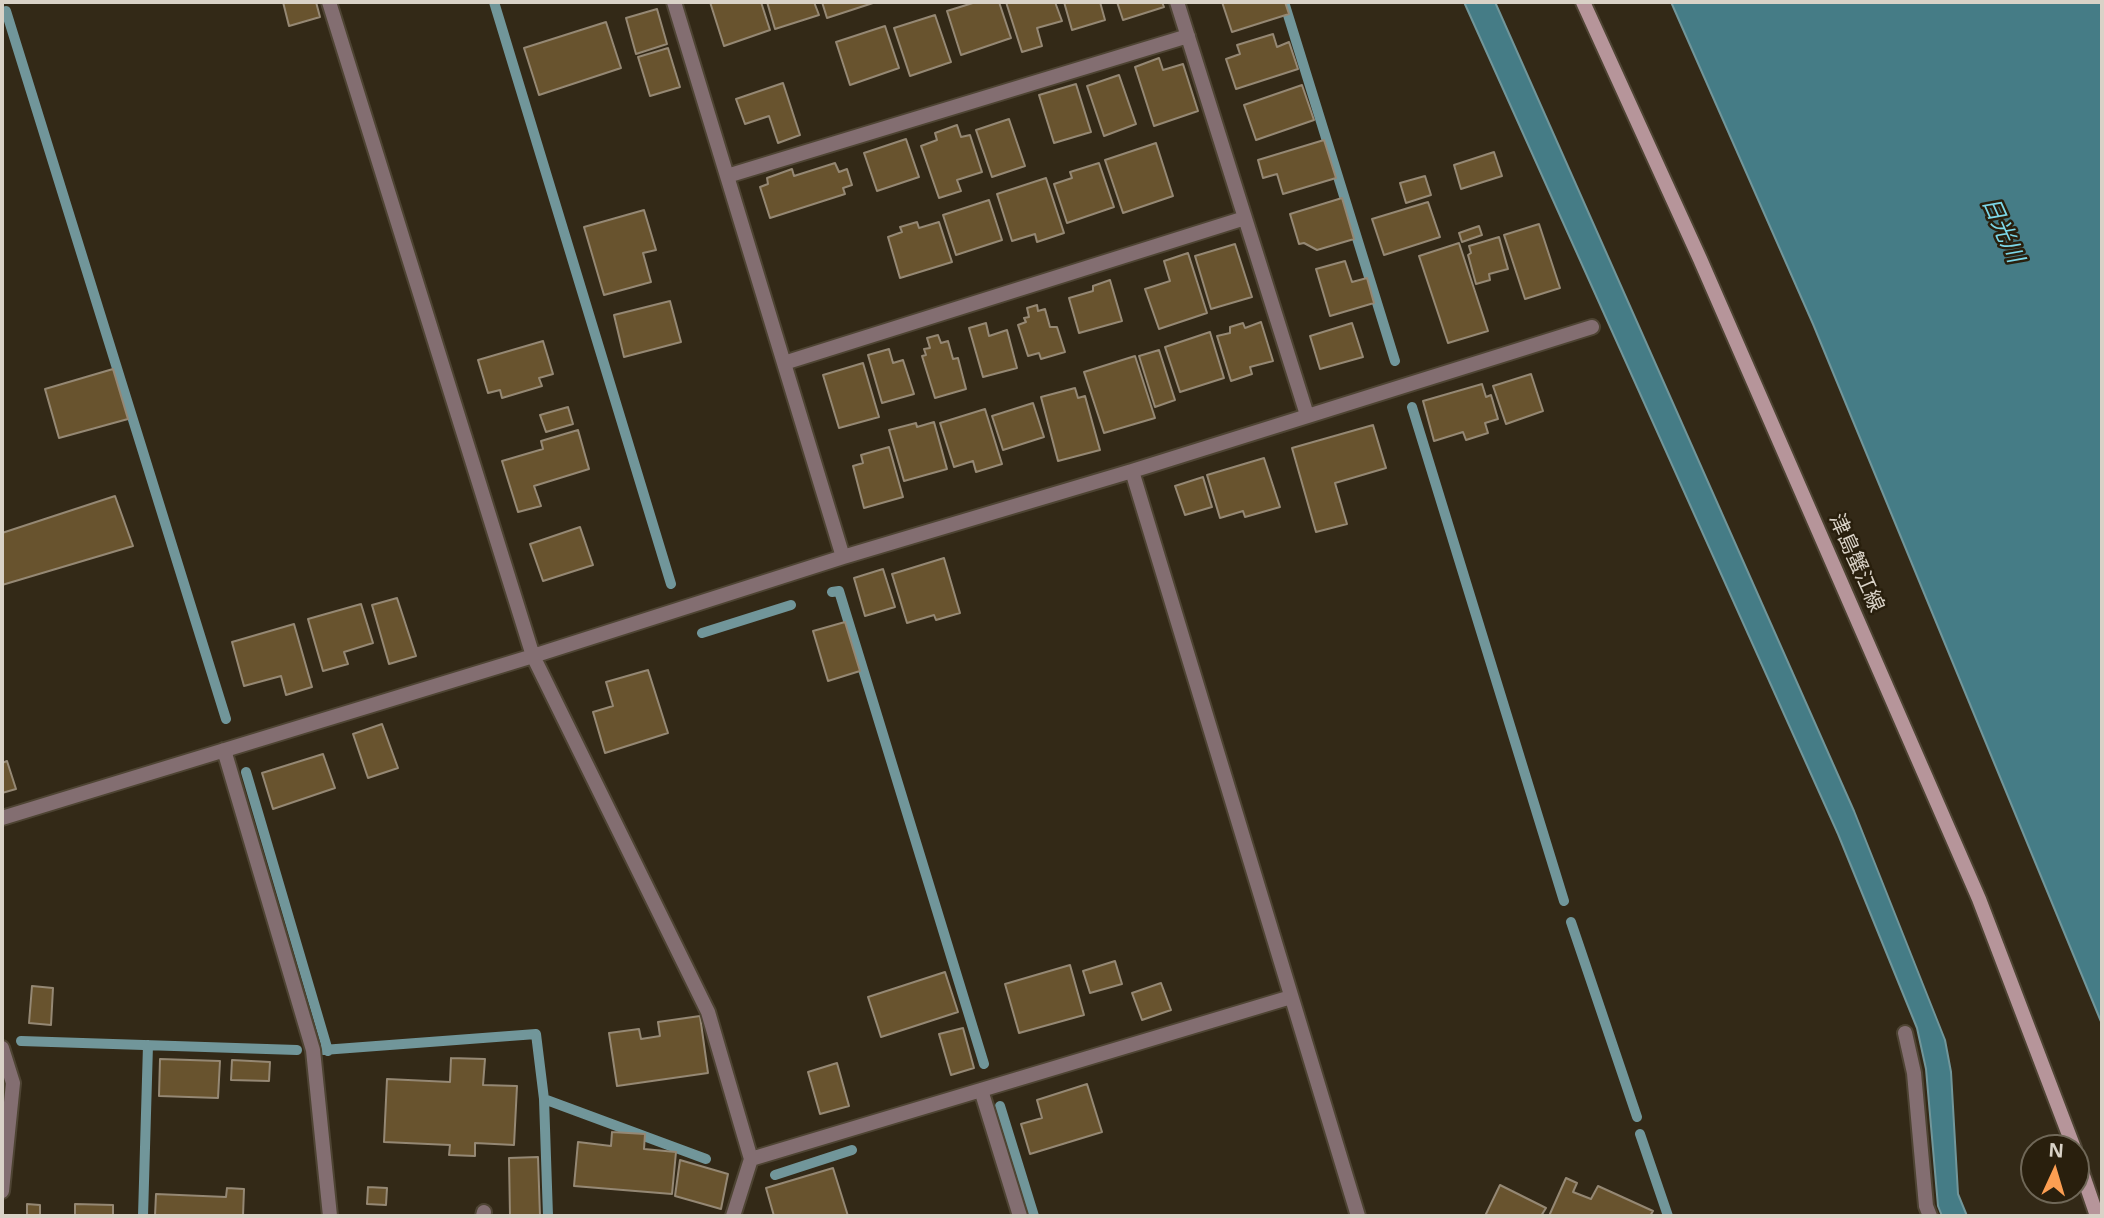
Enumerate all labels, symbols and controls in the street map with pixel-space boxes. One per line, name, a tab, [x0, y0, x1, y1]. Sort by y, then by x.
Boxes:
water label: 日光川	[1975, 193, 2029, 267]
street label: 津島蟹江線	[1823, 510, 1889, 616]
north arrow	[2020, 1134, 2090, 1204]
text: N	[2048, 1137, 2065, 1164]

